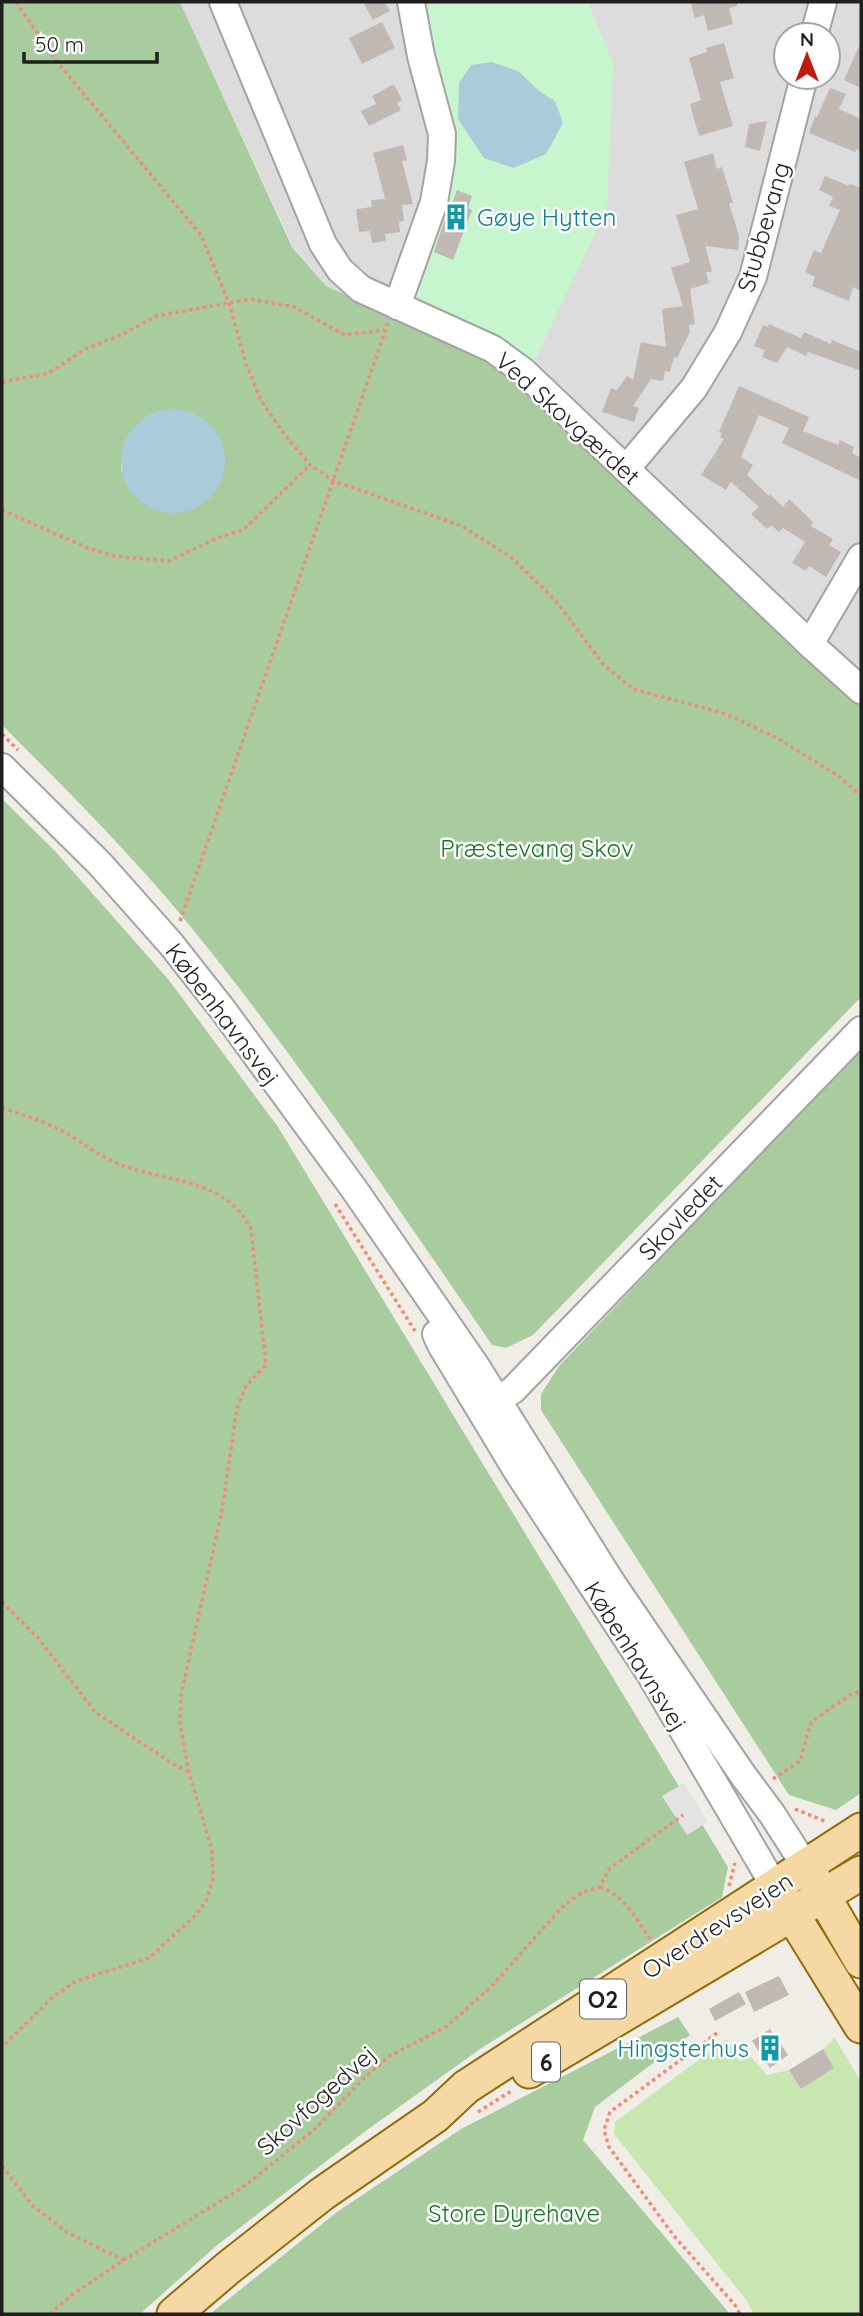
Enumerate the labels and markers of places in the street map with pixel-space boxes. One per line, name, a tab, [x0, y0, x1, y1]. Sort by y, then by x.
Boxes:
building icon: Gøye Hytten	[441, 202, 471, 232]
place label: Gøye Hytten	[477, 202, 616, 232]
place label: Hingsterhus	[617, 2033, 749, 2063]
building icon: Hingsterhus	[755, 2033, 785, 2063]

